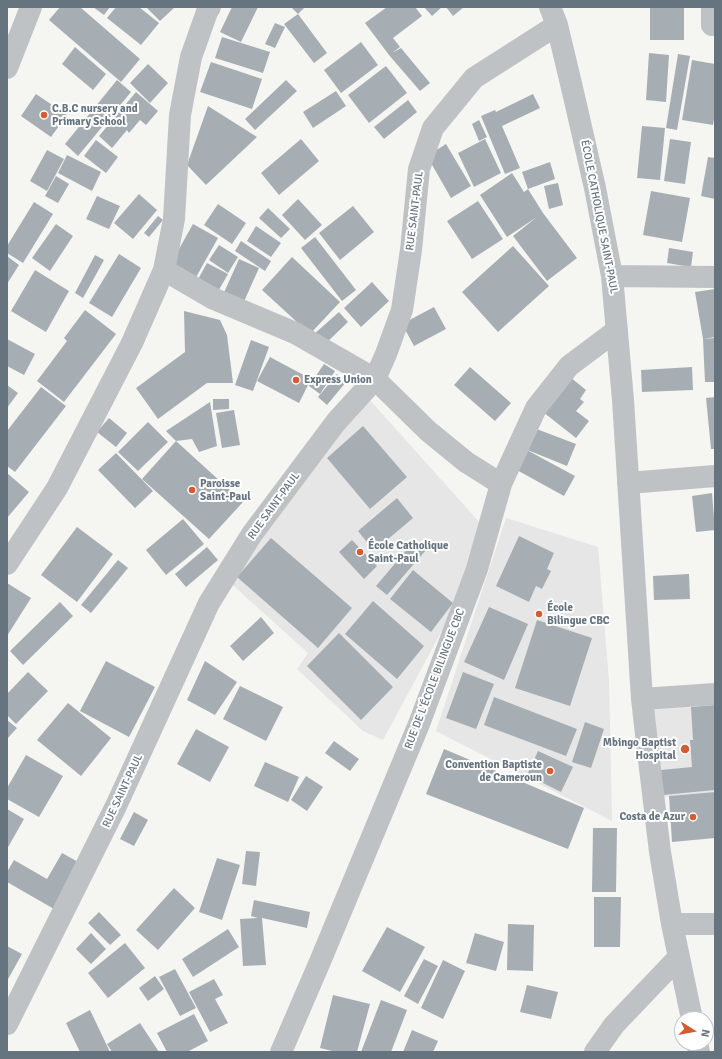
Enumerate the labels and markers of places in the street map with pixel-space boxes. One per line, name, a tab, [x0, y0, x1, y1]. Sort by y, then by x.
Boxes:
place label: C.B.C nursery and Primary School	[52, 102, 138, 128]
marker: C.B.C nursery and Primary School	[39, 110, 49, 120]
place label: Express Union	[304, 373, 372, 387]
marker: Express Union	[291, 375, 301, 385]
place label: Paroisse Saint-Paul	[200, 477, 251, 503]
marker: Paroisse Saint-Paul	[187, 485, 197, 495]
place label: École Catholique Saint-Paul	[368, 539, 448, 565]
marker: École Catholique Saint-Paul	[355, 547, 365, 557]
place label: École Bilingue CBC	[547, 601, 610, 627]
marker: École Bilingue CBC	[534, 609, 544, 619]
place label: Mbingo Baptist Hospital	[603, 736, 676, 762]
marker: Mbingo Baptist Hospital	[679, 743, 691, 755]
place label: Convention Baptiste de Cameroun	[445, 758, 542, 784]
marker: Convention Baptiste de Cameroun	[545, 766, 555, 776]
place label: Costa de Azur	[619, 810, 685, 824]
marker: Costa de Azur	[688, 812, 698, 822]

